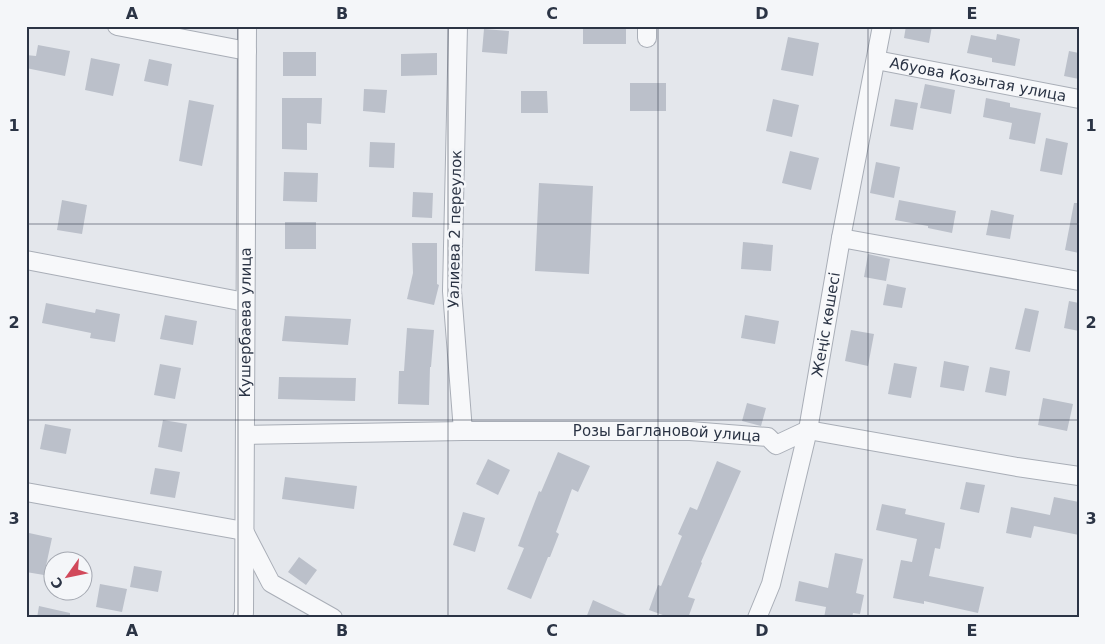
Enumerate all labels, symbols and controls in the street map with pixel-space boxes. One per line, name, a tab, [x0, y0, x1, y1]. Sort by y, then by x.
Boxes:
text: A	[126, 4, 139, 23]
text: B	[336, 4, 348, 23]
text: C	[546, 4, 558, 23]
text: D	[755, 4, 769, 23]
text: E	[967, 4, 977, 23]
street label: Абуова Козытая улица	[888, 54, 1068, 105]
text: 1	[8, 116, 20, 135]
text: 1	[1085, 116, 1097, 135]
street label: Уалиева 2 переулок	[445, 150, 465, 308]
street label: Кушербаева улица	[236, 247, 255, 398]
street label: Жеңіс көшесі	[808, 271, 844, 379]
text: 2	[8, 313, 20, 332]
text: 2	[1085, 313, 1097, 332]
street label: Розы Баглановой улица	[573, 422, 762, 445]
text: 3	[8, 509, 20, 528]
text: 3	[1085, 509, 1097, 528]
north arrow	[42, 552, 92, 602]
text: С	[48, 574, 67, 592]
text: A	[126, 621, 139, 640]
text: B	[336, 621, 348, 640]
text: C	[546, 621, 558, 640]
text: D	[755, 621, 769, 640]
text: E	[967, 621, 977, 640]

